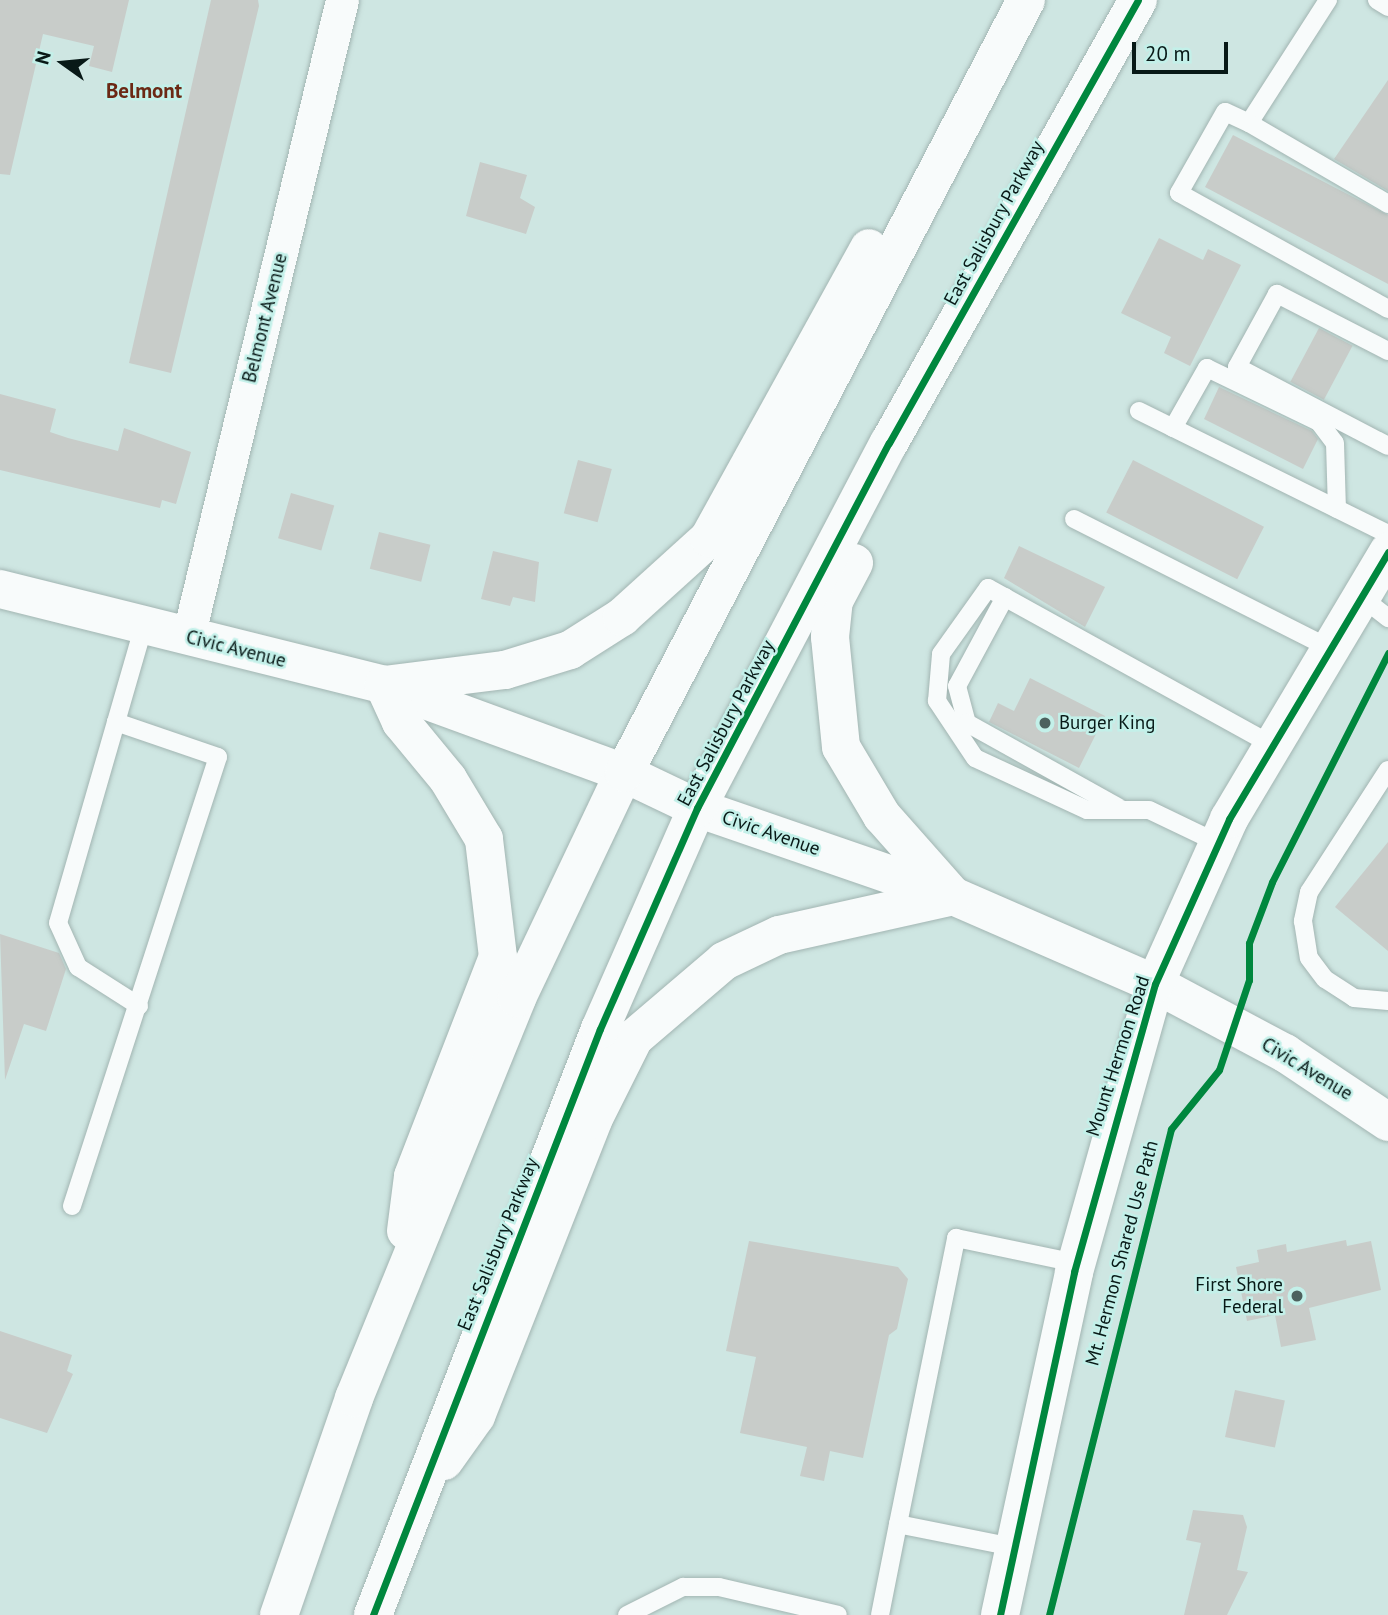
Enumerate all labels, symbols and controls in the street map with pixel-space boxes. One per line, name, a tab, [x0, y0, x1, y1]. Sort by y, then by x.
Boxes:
north arrow	[28, 28, 98, 98]
scale bar	[1136, 28, 1232, 72]
text: 20 m	[1145, 40, 1191, 67]
text: N	[30, 48, 56, 67]
district label: Belmont	[106, 78, 182, 104]
street label: East Salisbury Parkway	[939, 136, 1049, 310]
street label: Belmont Avenue	[238, 251, 292, 385]
street label: Civic Avenue	[183, 625, 289, 673]
street label: East Salisbury Parkway	[672, 636, 780, 810]
place label: Burger King	[1059, 712, 1155, 734]
marker: Burger King	[1037, 715, 1053, 731]
street label: Civic Avenue	[719, 805, 823, 861]
street label: Mount Hermon Road	[1081, 973, 1155, 1139]
street label: Civic Avenue	[1257, 1033, 1357, 1105]
street label: Mt. Hermon Shared Use Path	[1081, 1137, 1163, 1369]
street label: East Salisbury Parkway	[453, 1154, 543, 1334]
place label: First Shore Federal	[1195, 1274, 1283, 1318]
marker: First Shore Federal	[1289, 1288, 1305, 1304]

